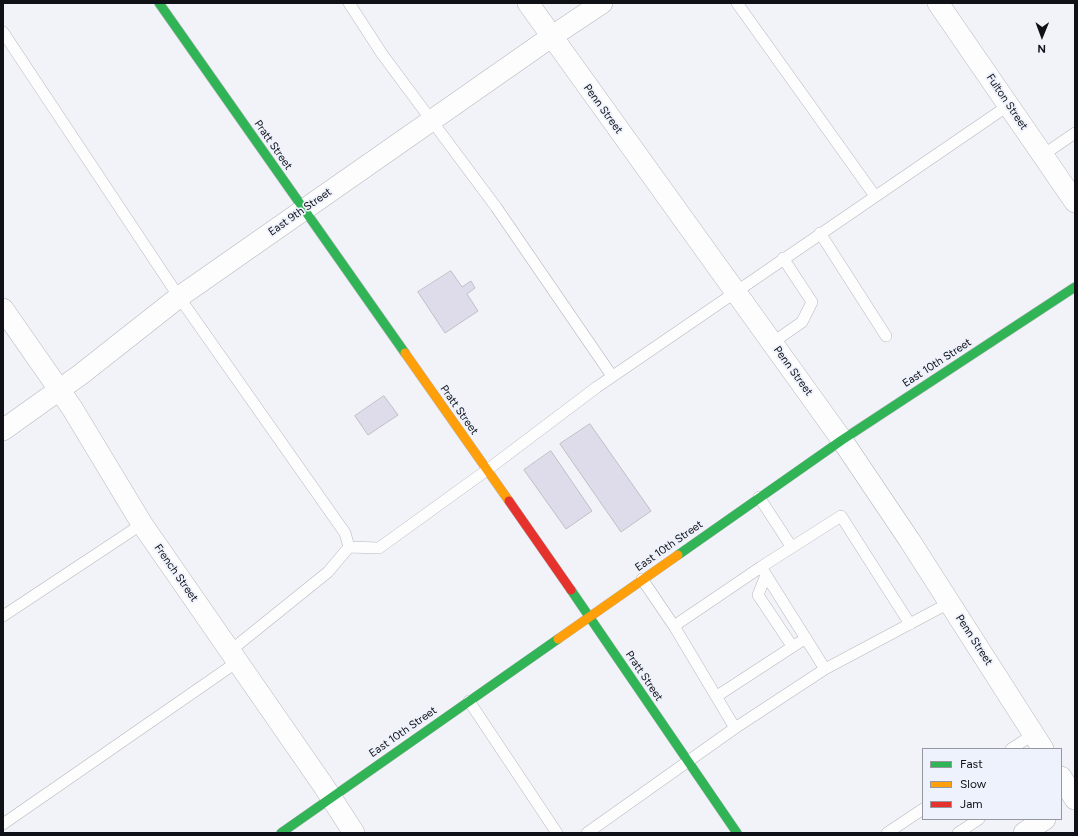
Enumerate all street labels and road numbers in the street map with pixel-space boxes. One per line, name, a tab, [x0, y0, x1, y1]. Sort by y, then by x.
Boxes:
street label: Fulton Street	[983, 72, 1031, 132]
street label: Penn Street	[581, 82, 625, 136]
street label: Pratt Street	[251, 118, 295, 172]
street label: East 9th Street	[266, 185, 334, 239]
street label: East 10th Street	[900, 336, 974, 390]
street label: Penn Street	[771, 344, 815, 398]
street label: Pratt Street	[437, 383, 481, 437]
street label: East 10th Street	[633, 518, 705, 574]
street label: French Street	[151, 542, 201, 604]
street label: Penn Street	[953, 612, 995, 668]
street label: Pratt Street	[622, 648, 666, 704]
street label: East 10th Street	[367, 704, 439, 760]

